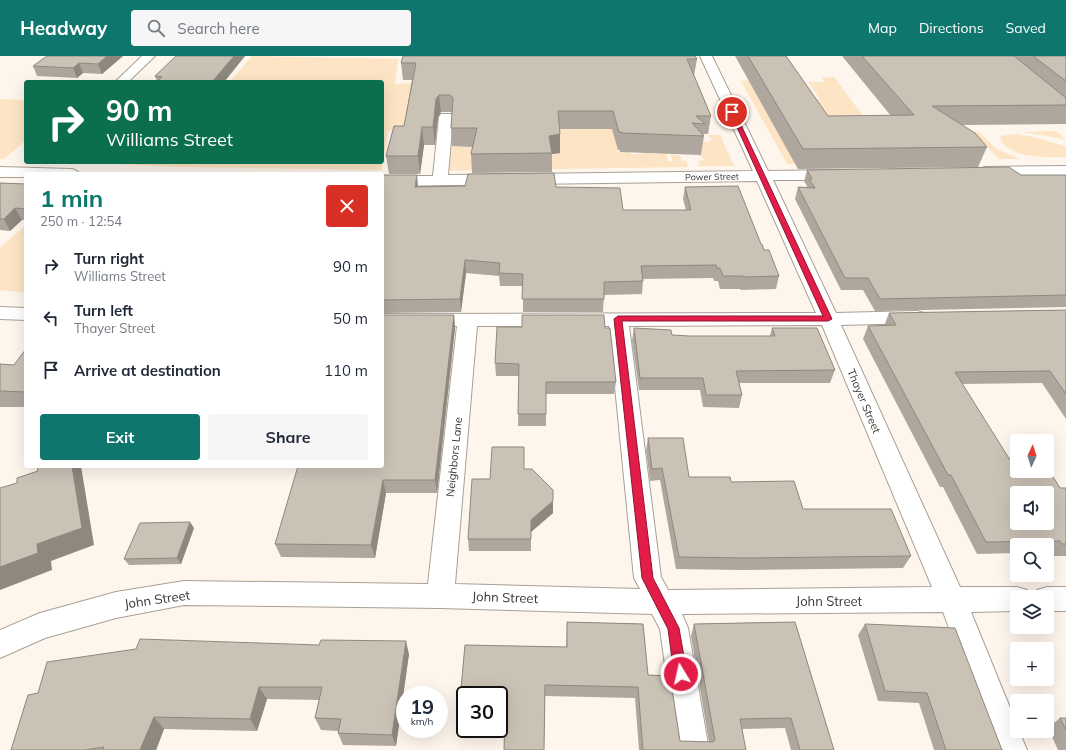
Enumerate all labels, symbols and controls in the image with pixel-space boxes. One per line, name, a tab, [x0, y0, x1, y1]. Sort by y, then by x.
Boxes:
search box	[131, 10, 411, 46]
text: Headway	[20, 16, 107, 40]
icon: search	[145, 17, 167, 39]
text: Search here	[177, 19, 260, 38]
text: Map	[868, 19, 897, 37]
text: Directions	[919, 19, 984, 37]
text: Saved	[1006, 19, 1046, 37]
text: 90 m	[106, 93, 172, 128]
pin	[715, 95, 749, 129]
icon: right	[40, 96, 92, 148]
icon: arrive	[721, 101, 743, 123]
text: Williams Street	[106, 128, 233, 151]
street label: Power Street	[685, 171, 739, 182]
text: 1 min	[40, 183, 103, 213]
button: close	[326, 185, 368, 227]
text: 250 m · 12:54	[40, 213, 122, 229]
text: Turn right	[74, 249, 144, 268]
icon: right	[40, 255, 62, 277]
text: 90 m	[333, 257, 368, 276]
text: Williams Street	[74, 268, 166, 284]
text: Turn left	[74, 301, 133, 320]
icon: left	[40, 307, 62, 329]
text: 50 m	[333, 309, 368, 328]
text: Thayer Street	[74, 320, 155, 336]
icon: arrive	[40, 359, 62, 381]
text: Arrive at destination	[74, 361, 221, 380]
text: 110 m	[324, 361, 368, 380]
street label: Thayer Street	[844, 367, 884, 435]
button: Exit	[40, 414, 200, 460]
button: Share	[208, 414, 368, 460]
street label: Neighbors Lane	[443, 416, 465, 498]
north arrow	[1010, 434, 1054, 478]
map controls	[1010, 434, 1054, 738]
button: sound	[1010, 486, 1054, 530]
button: search	[1010, 538, 1054, 582]
street label: John Street	[123, 586, 191, 612]
street label: John Street	[472, 588, 539, 606]
button: layers	[1010, 590, 1054, 634]
street label: John Street	[796, 593, 863, 609]
button: +	[1010, 642, 1054, 686]
position arrow	[660, 653, 702, 695]
speed limit sign: 30	[456, 686, 508, 738]
text: 19	[410, 694, 434, 719]
button: −	[1010, 694, 1054, 738]
text: km/h	[411, 715, 433, 728]

